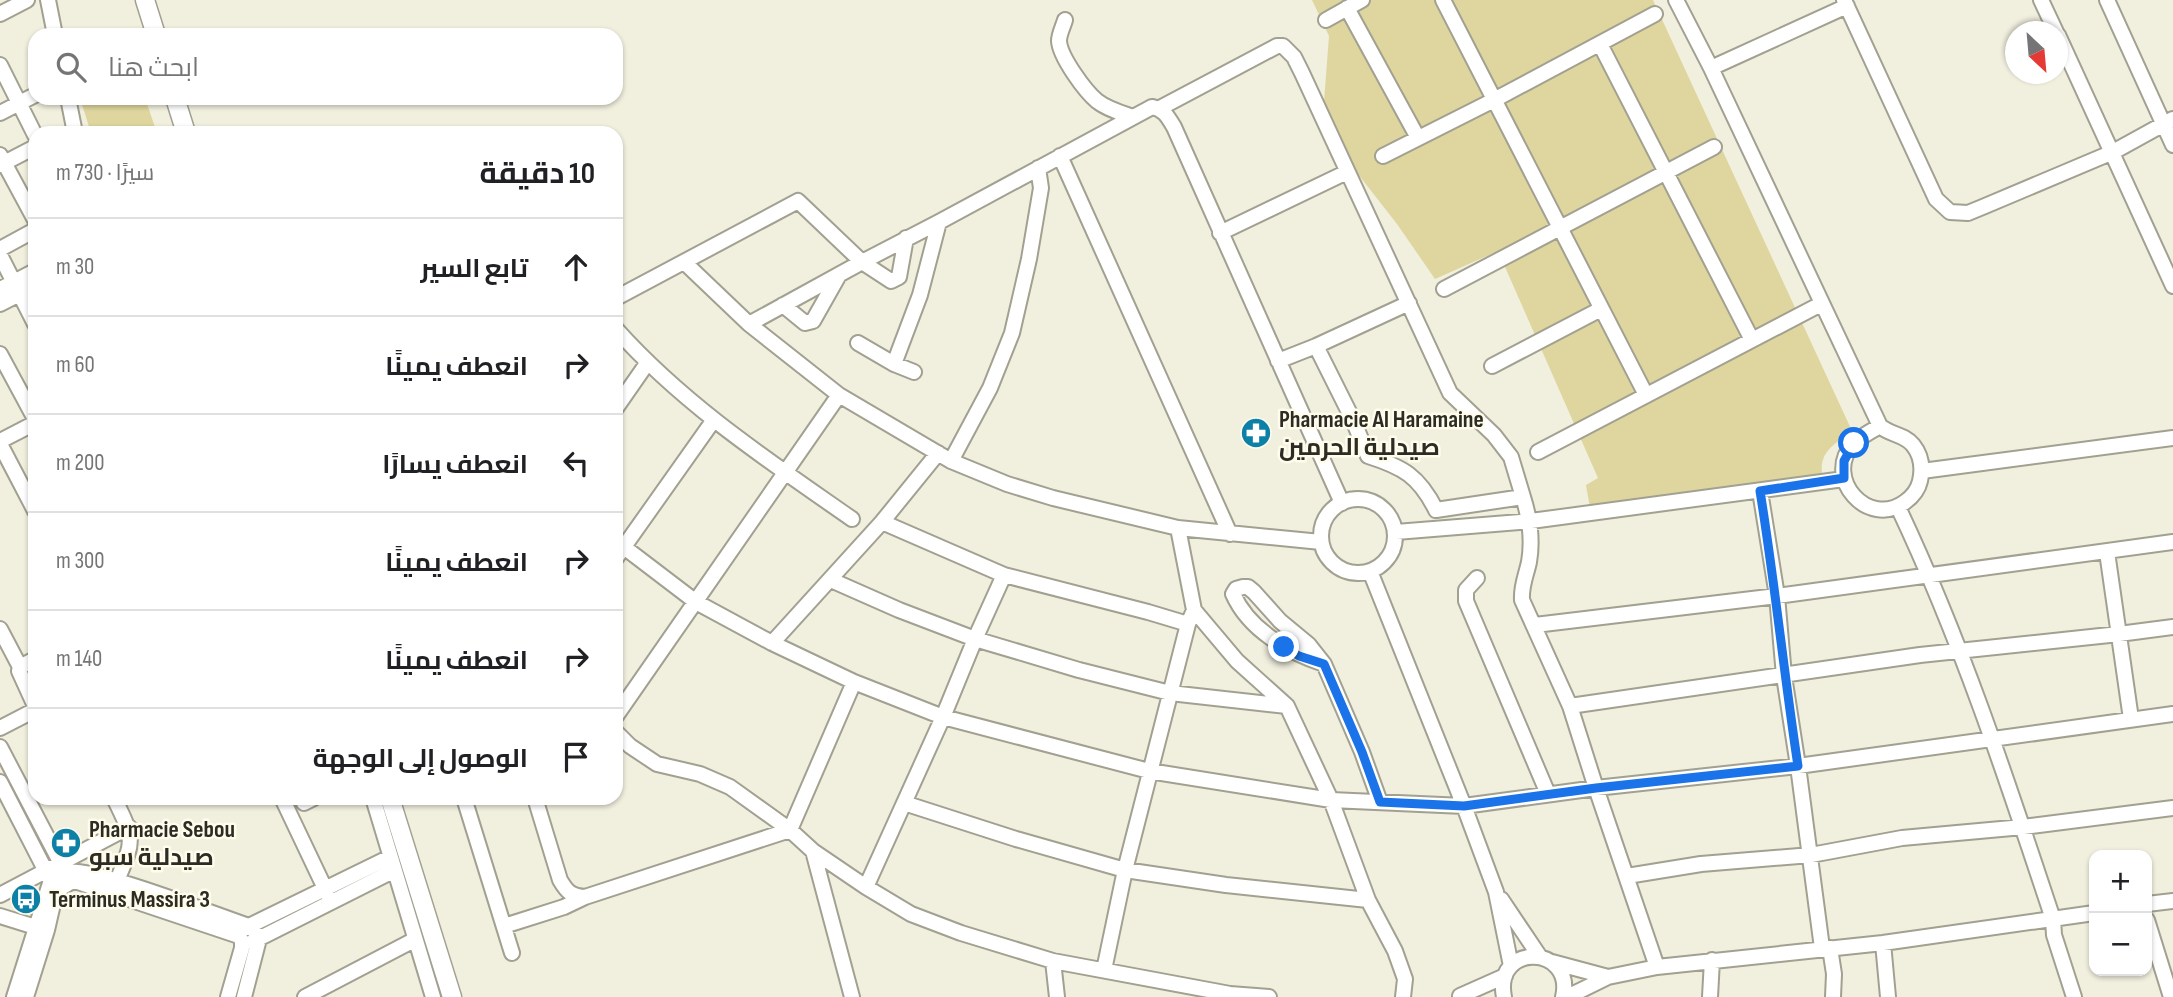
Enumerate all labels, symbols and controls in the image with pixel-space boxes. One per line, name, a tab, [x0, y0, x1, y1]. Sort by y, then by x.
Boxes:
north arrow	[2005, 21, 2068, 84]
search box	[28, 28, 623, 105]
icon: search	[52, 48, 90, 86]
text: ابحث هنا	[108, 53, 199, 84]
text: 10 دقيقة	[479, 156, 595, 192]
text: سيرًا · 730 m	[56, 159, 154, 187]
icon: ahead	[557, 248, 595, 286]
text: 30 m	[56, 253, 94, 281]
text: تابع السير	[421, 254, 528, 285]
icon: right	[557, 346, 595, 384]
text: 60 m	[56, 351, 95, 379]
text: انعطف يمينًا	[385, 352, 528, 383]
place label: Pharmacie Al Haramaine صيدلية الحرمين	[1279, 405, 1484, 462]
pharmacy icon: Pharmacie Al Haramaine صيدلية الحرمين	[1239, 416, 1273, 450]
route start	[1838, 427, 1869, 458]
icon: left	[557, 444, 595, 482]
text: 200 m	[56, 449, 104, 477]
text: انعطف يسارًا	[382, 450, 528, 481]
icon: right	[557, 542, 595, 580]
text: 300 m	[56, 547, 105, 575]
text: انعطف يمينًا	[385, 548, 528, 579]
route end	[1268, 631, 1299, 662]
icon: right	[557, 640, 595, 678]
text: 140 m	[56, 645, 102, 673]
text: انعطف يمينًا	[385, 646, 528, 677]
icon: arrive	[557, 738, 595, 776]
text: الوصول إلى الوجهة	[313, 744, 528, 775]
place label: Pharmacie Sebou صيدلية سبو	[89, 815, 235, 872]
pharmacy icon: Pharmacie Sebou صيدلية سبو	[49, 826, 83, 860]
map controls	[2089, 850, 2152, 976]
button: +	[2089, 850, 2152, 913]
bus stop icon: Terminus Massira 3	[9, 882, 43, 916]
place label: Terminus Massira 3	[49, 885, 210, 914]
button: −	[2089, 913, 2152, 976]

